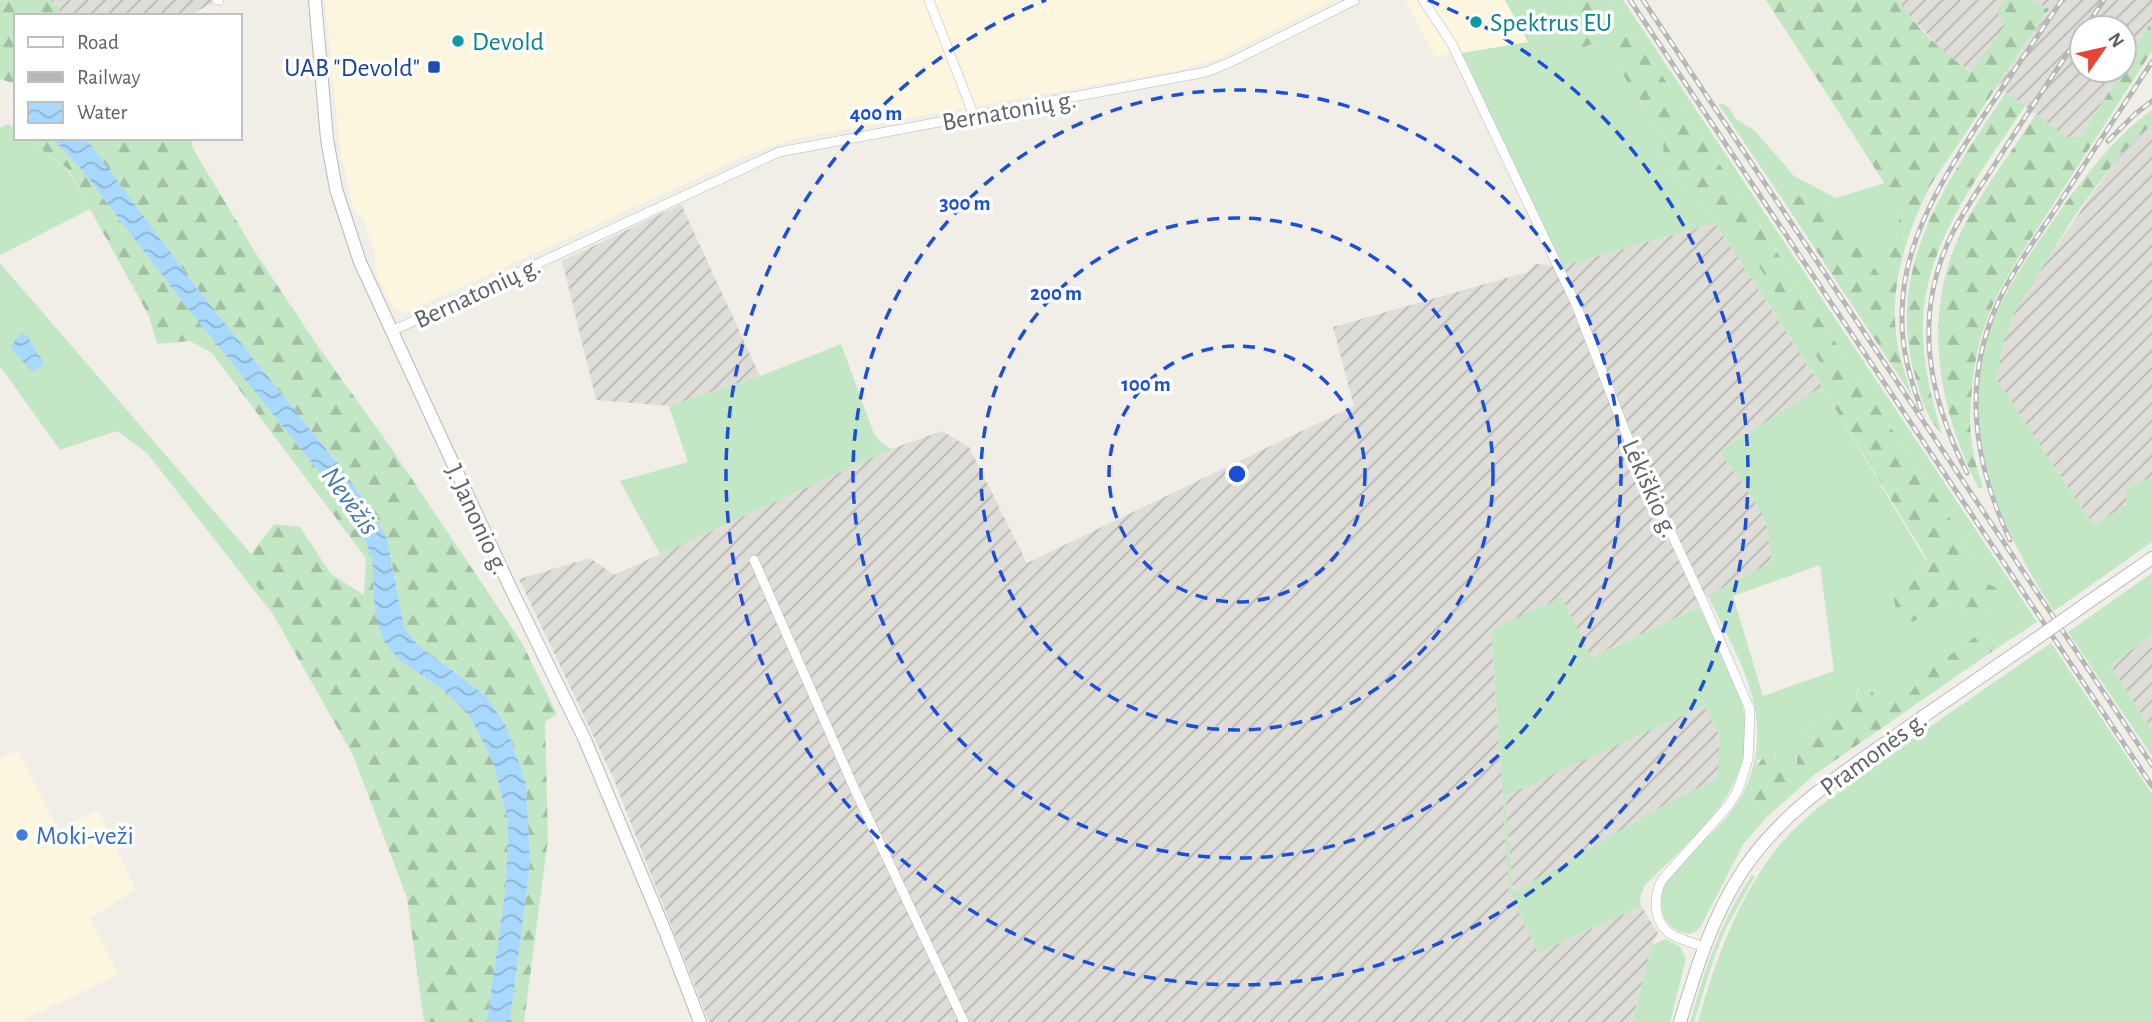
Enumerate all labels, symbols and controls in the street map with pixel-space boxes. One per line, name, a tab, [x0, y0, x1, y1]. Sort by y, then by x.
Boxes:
place label: Spektrus EU	[1490, 10, 1612, 36]
legend	[14, 14, 242, 140]
marker: Spektrus EU	[1468, 14, 1484, 30]
north arrow	[2068, 14, 2138, 84]
place label: Devold	[472, 29, 544, 55]
text: N	[2104, 30, 2127, 51]
text: Road	[77, 32, 119, 53]
marker: Devold	[450, 33, 466, 49]
place label: UAB "Devold"	[284, 55, 420, 81]
marker: UAB "Devold"	[426, 59, 442, 75]
text: Railway	[77, 67, 140, 88]
street label: Bernatonių g.	[940, 86, 1078, 136]
text: Water	[77, 102, 127, 123]
text: 400 m	[850, 103, 902, 124]
text: 300 m	[939, 193, 991, 214]
street label: Bernatonių g.	[410, 252, 544, 333]
text: 200 m	[1030, 283, 1082, 304]
text: 100 m	[1121, 374, 1171, 395]
street label: Lėkiškio g.	[1617, 436, 1683, 541]
street label: J. Janonio g.	[440, 460, 514, 578]
water label: Nevėžis	[316, 462, 383, 540]
centre of rings	[1225, 462, 1249, 486]
street label: Pramonės g.	[1816, 707, 1932, 801]
place label: Moki-veži	[36, 823, 134, 849]
marker: Moki-veži	[14, 827, 30, 843]

